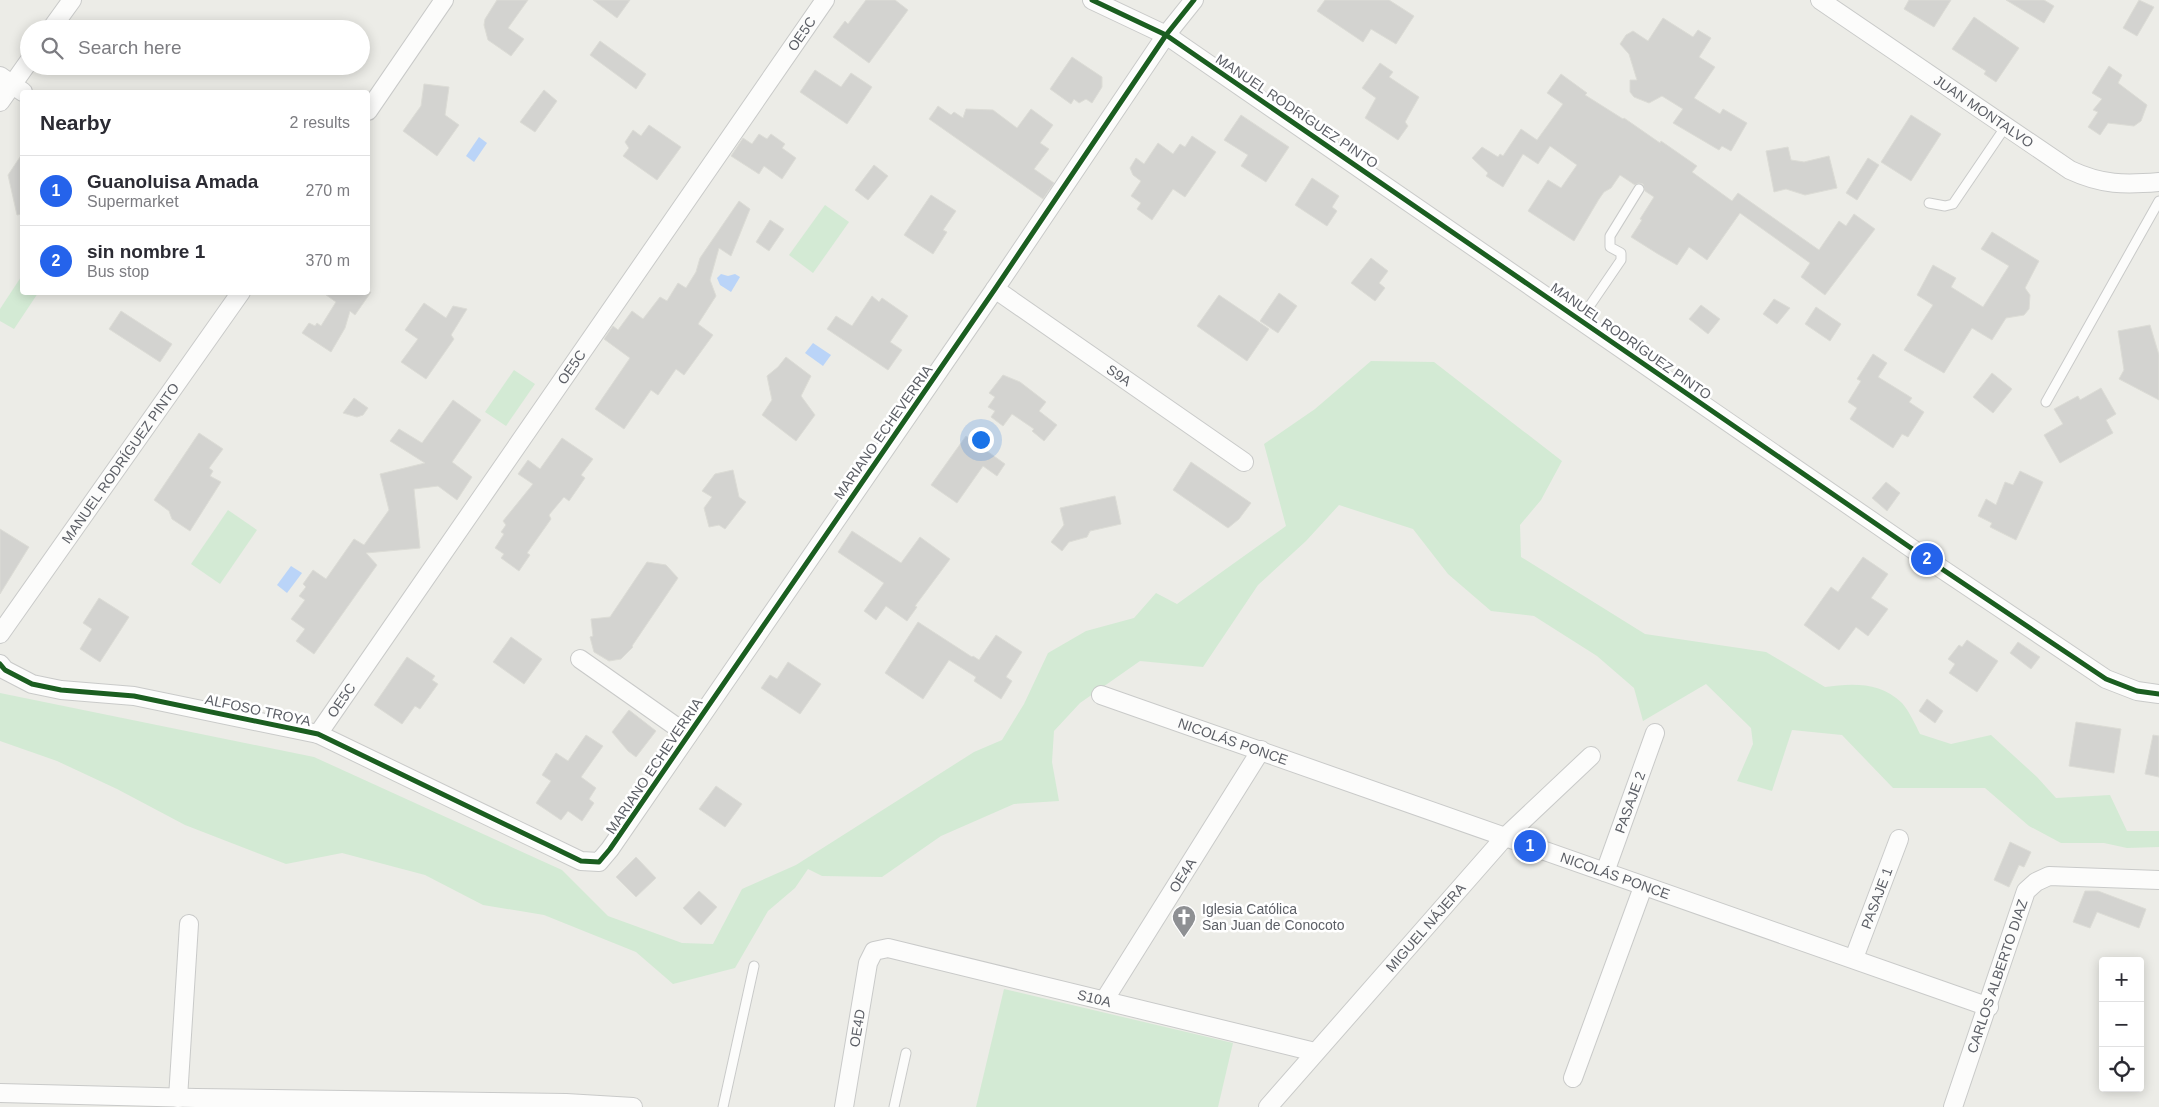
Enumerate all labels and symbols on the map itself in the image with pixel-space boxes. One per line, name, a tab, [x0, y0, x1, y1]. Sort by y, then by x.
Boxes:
street label: OE5C	[784, 14, 819, 54]
street label: MANUEL RODRÍGUEZ PINTO	[1213, 51, 1381, 171]
street label: JUAN MONTALVO	[1931, 72, 2037, 151]
street label: MANUEL RODRÍGUEZ PINTO	[1548, 279, 1714, 403]
street label: OE5C	[554, 347, 589, 387]
street label: MARIANO ECHEVERRIA	[830, 361, 936, 502]
street label: S9A	[1104, 361, 1135, 390]
street label: MANUEL RODRÍGUEZ PINTO	[58, 380, 182, 546]
your location	[968, 427, 994, 453]
pin: 2	[1911, 540, 1943, 578]
street label: OE5C	[324, 680, 359, 721]
street label: ALFOSO TROYA	[204, 691, 313, 729]
street label: MARIANO ECHEVERRIA	[603, 695, 706, 837]
street label: NICOLÁS PONCE	[1176, 715, 1290, 768]
street label: PASAJE 2	[1612, 769, 1649, 835]
pin: 1	[1514, 827, 1546, 865]
street label: NICOLÁS PONCE	[1558, 849, 1672, 902]
street label: OE4A	[1166, 855, 1200, 895]
street label: PASAJE 1	[1858, 865, 1896, 931]
street label: MIGUEL NÁJERA	[1383, 879, 1469, 975]
street label: CARLOS ALBERTO DIAZ	[1964, 897, 2031, 1055]
place label: Iglesia Católica San Juan de Conocoto	[1202, 901, 1345, 933]
church icon: Iglesia Católica San Juan de Conocoto	[1171, 904, 1197, 938]
street label: S10A	[1076, 986, 1113, 1010]
street label: OE4D	[846, 1008, 868, 1048]

